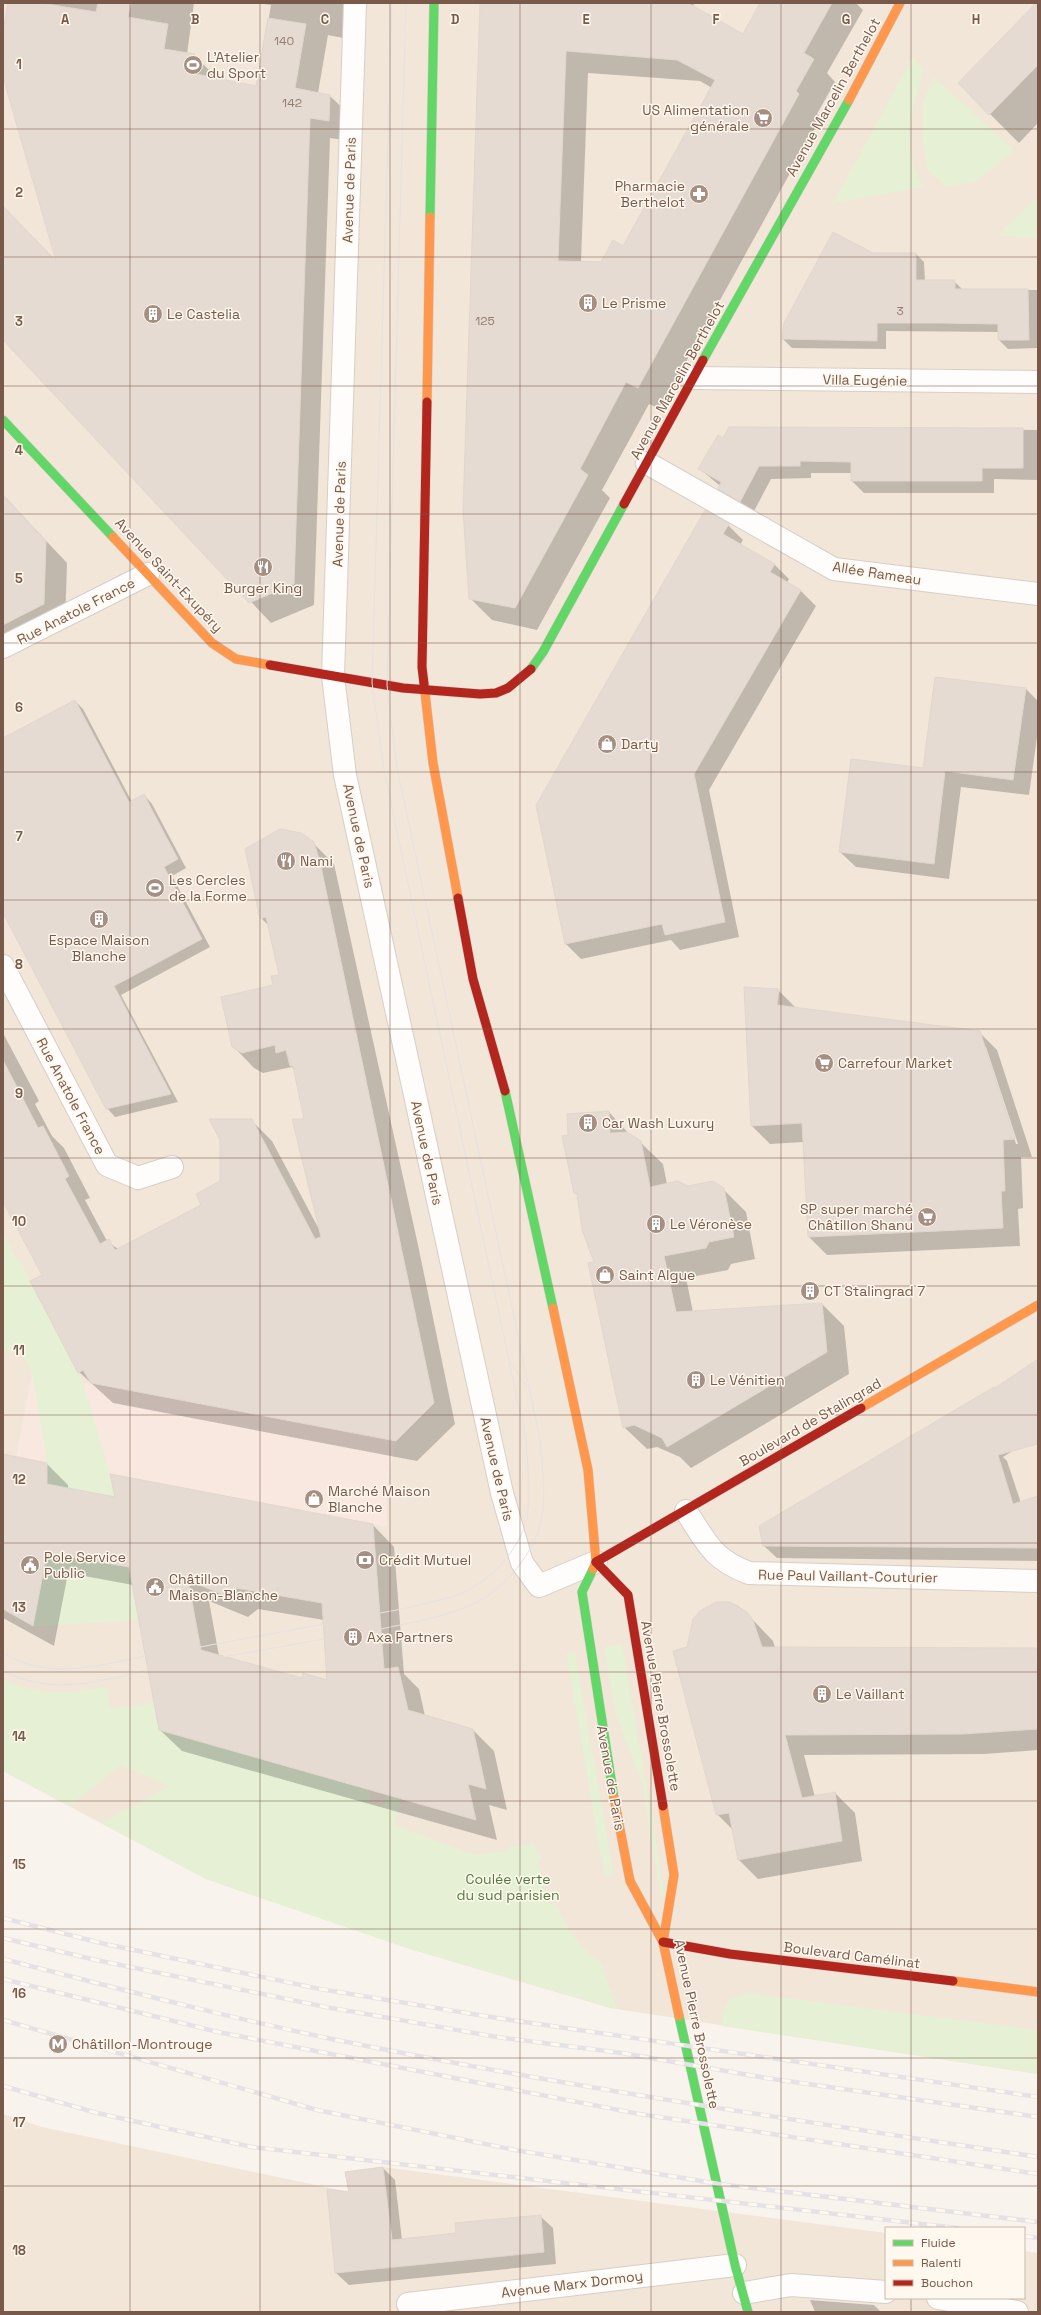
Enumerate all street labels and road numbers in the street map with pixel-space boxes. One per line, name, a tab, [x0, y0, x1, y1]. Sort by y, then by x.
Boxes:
street label: Avenue Marcelin Berthelot	[782, 15, 884, 179]
street label: Avenue de Paris	[338, 137, 360, 243]
street label: Avenue Marcelin Berthelot	[626, 298, 728, 462]
street label: Villa Eugénie	[823, 370, 907, 390]
street label: Avenue de Paris	[328, 461, 350, 567]
street label: Avenue Saint-Exupéry	[111, 514, 227, 636]
street label: Allée Rameau	[831, 557, 923, 589]
street label: Rue Anatole France	[14, 573, 138, 649]
street label: Avenue de Paris	[339, 782, 379, 890]
street label: Rue Anatole France	[33, 1034, 109, 1158]
street label: Avenue de Paris	[407, 1099, 447, 1207]
street label: Boulevard de Stalingrad	[736, 1374, 884, 1470]
street label: Avenue de Paris	[476, 1415, 518, 1523]
street label: Rue Paul Vaillant-Couturier	[758, 1565, 938, 1587]
street label: Avenue Pierre Brossolette	[637, 1619, 685, 1793]
street label: Avenue de Paris	[593, 1724, 629, 1832]
street label: Avenue Pierre Brossolette	[670, 1938, 724, 2110]
street label: Boulevard Camélinat	[783, 1938, 921, 1972]
street label: Avenue Marx Dormoy	[500, 2266, 644, 2302]

